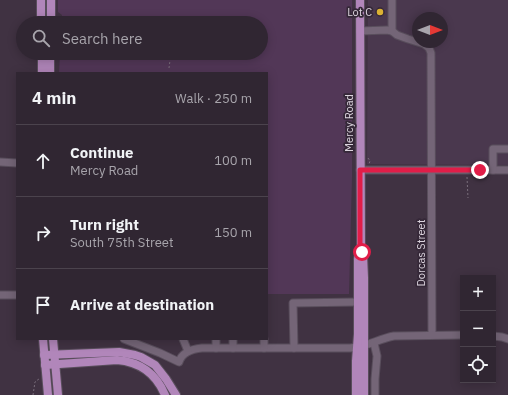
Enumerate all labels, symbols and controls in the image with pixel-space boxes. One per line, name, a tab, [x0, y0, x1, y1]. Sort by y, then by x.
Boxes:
place label: Lot C	[347, 5, 372, 19]
marker: Lot C	[375, 7, 385, 17]
north arrow	[412, 12, 448, 48]
search box	[16, 16, 268, 60]
icon: search	[30, 27, 52, 49]
text: Search here	[62, 29, 142, 48]
text: 4 min	[32, 87, 76, 109]
text: Walk · 250 m	[175, 90, 252, 107]
street label: Mercy Road	[342, 94, 356, 152]
text: Continue	[70, 143, 134, 162]
icon: ahead	[32, 150, 54, 172]
text: 100 m	[214, 152, 252, 169]
route end	[471, 161, 489, 179]
text: Mercy Road	[70, 162, 138, 179]
text: Turn right	[70, 215, 139, 234]
street label: Dorcas Street	[414, 219, 428, 287]
icon: right	[32, 222, 54, 244]
text: 150 m	[214, 224, 252, 241]
text: South 75th Street	[70, 234, 174, 251]
route start	[353, 243, 371, 261]
map controls	[460, 275, 496, 383]
button: +	[460, 275, 496, 311]
icon: arrive	[32, 294, 54, 316]
text: Arrive at destination	[70, 295, 214, 314]
button: −	[460, 311, 496, 347]
button: locate	[460, 347, 496, 383]

